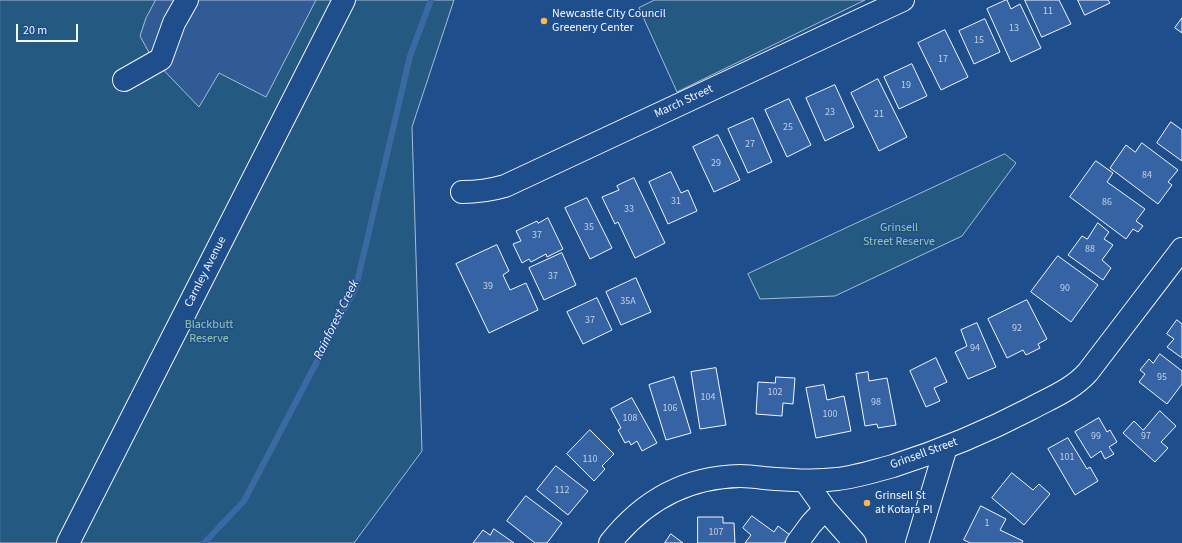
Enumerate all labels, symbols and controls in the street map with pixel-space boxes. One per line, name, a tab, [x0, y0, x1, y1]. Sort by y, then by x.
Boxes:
house number: 11	[1043, 6, 1053, 18]
place label: Newcastle City Council Greenery Center	[552, 7, 666, 35]
scale bar	[18, 16, 80, 42]
marker: Newcastle City Council Greenery Center	[539, 16, 549, 26]
text: 20 m	[23, 22, 47, 39]
house number: 13	[1009, 23, 1019, 35]
house number: 15	[974, 35, 984, 47]
house number: 17	[938, 54, 948, 66]
house number: 19	[901, 80, 911, 92]
street label: March Street	[652, 82, 716, 122]
house number: 23	[825, 107, 835, 119]
house number: 21	[874, 109, 884, 121]
house number: 25	[783, 122, 793, 134]
house number: 27	[745, 139, 755, 151]
house number: 29	[711, 158, 721, 170]
house number: 84	[1142, 170, 1152, 182]
house number: 31	[671, 196, 681, 208]
house number: 86	[1102, 197, 1112, 209]
house number: 33	[624, 204, 634, 216]
park label: Grinsell Street Reserve	[863, 221, 935, 249]
house number: 35	[584, 222, 594, 234]
house number: 37	[532, 230, 542, 242]
street label: Carnley Avenue	[182, 234, 230, 310]
house number: 88	[1085, 244, 1095, 256]
house number: 37	[548, 271, 558, 283]
water label: Rainforest Creek	[311, 278, 363, 362]
house number: 39	[483, 281, 493, 293]
house number: 90	[1060, 283, 1070, 295]
house number: 35A	[620, 296, 636, 308]
house number: 37	[585, 315, 595, 327]
park label: Blackbutt Reserve	[185, 318, 233, 346]
house number: 92	[1012, 323, 1022, 335]
house number: 94	[970, 343, 980, 355]
house number: 95	[1157, 372, 1167, 384]
house number: 102	[768, 387, 782, 399]
house number: 104	[701, 392, 715, 404]
house number: 98	[871, 397, 881, 409]
house number: 106	[663, 403, 677, 415]
house number: 100	[823, 409, 837, 421]
house number: 108	[623, 413, 637, 425]
house number: 99	[1091, 431, 1101, 443]
house number: 97	[1141, 431, 1151, 443]
street label: Grinsell Street	[888, 435, 960, 473]
house number: 101	[1060, 452, 1074, 464]
house number: 110	[583, 454, 597, 466]
house number: 112	[555, 485, 569, 497]
place label: Grinsell St at Kotara Pl	[875, 489, 933, 517]
marker: Grinsell St at Kotara Pl	[862, 498, 872, 508]
house number: 1	[985, 518, 989, 530]
house number: 107	[709, 527, 723, 539]

